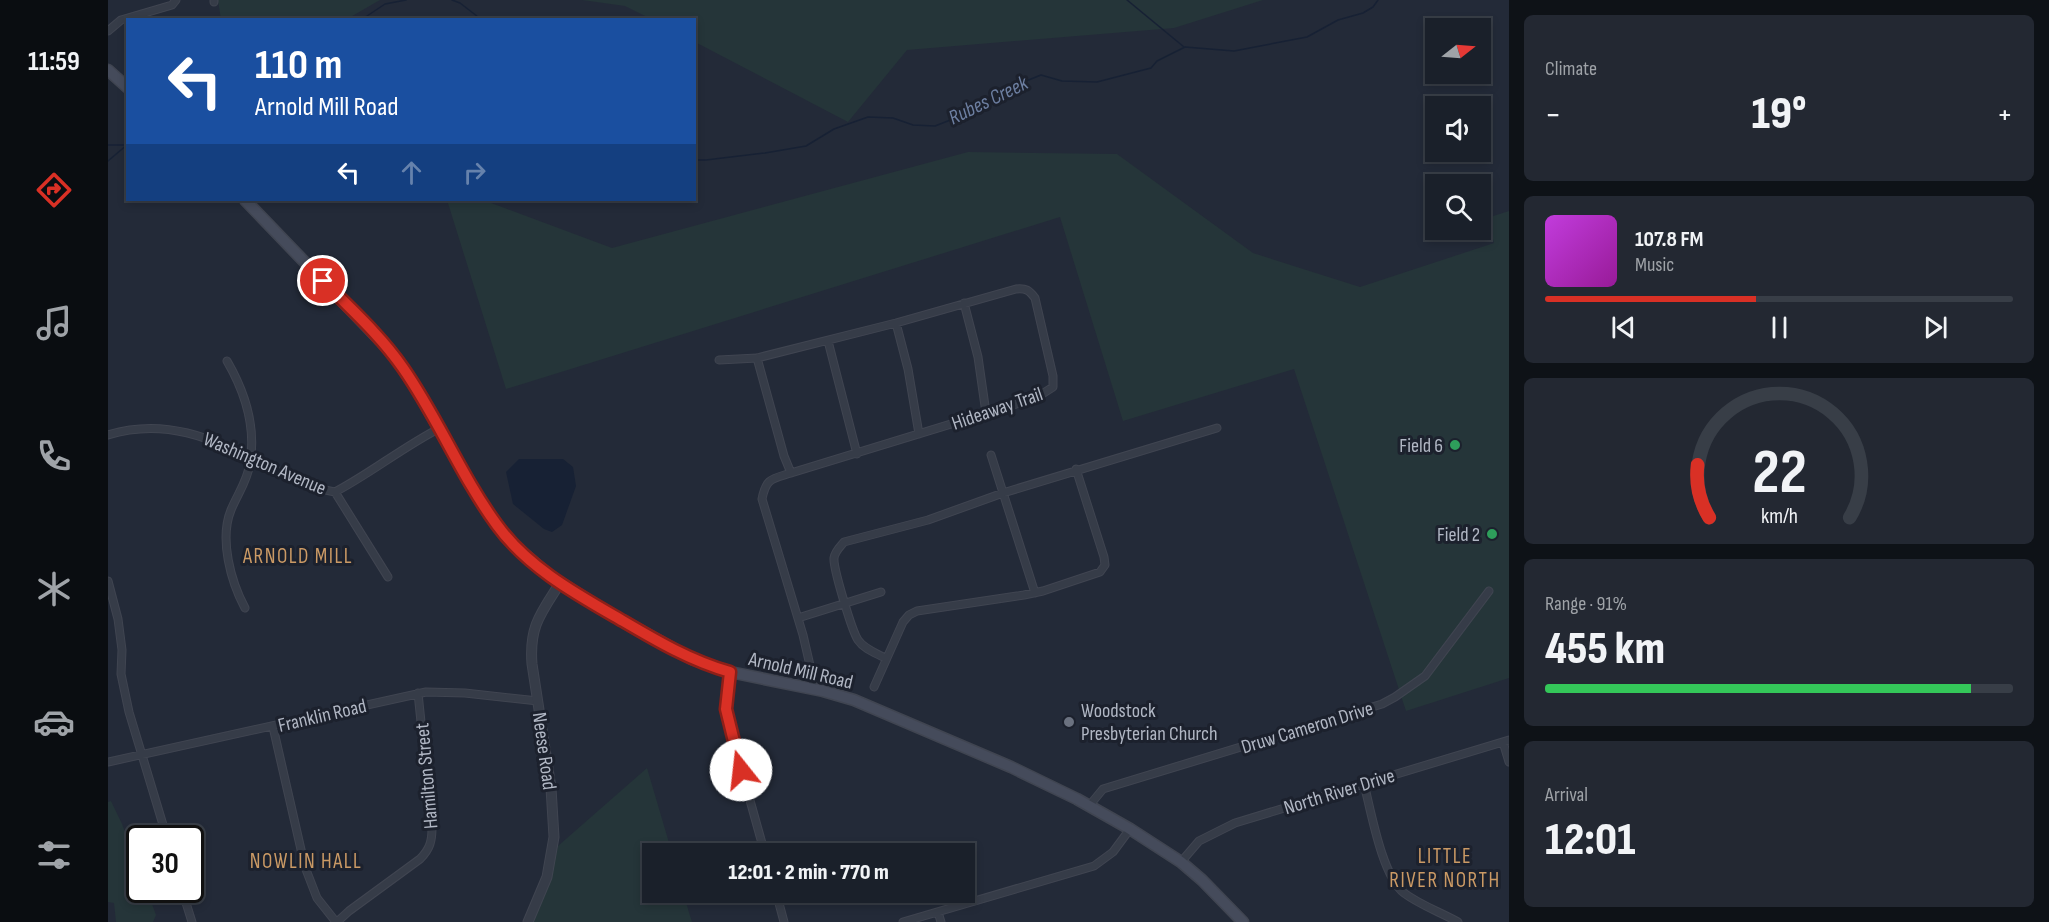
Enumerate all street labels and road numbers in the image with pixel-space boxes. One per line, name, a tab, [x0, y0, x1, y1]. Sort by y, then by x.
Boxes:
street label: Hideaway Trail	[949, 382, 1046, 436]
street label: Washington Avenue	[200, 427, 330, 501]
street label: Arnold Mill Road	[745, 647, 855, 695]
street label: Franklin Road	[276, 694, 369, 738]
street label: Druw Cameron Drive	[1238, 697, 1376, 759]
street label: Neese Road	[527, 711, 561, 791]
street label: Hamilton Street	[410, 722, 444, 830]
street label: North River Drive	[1281, 764, 1398, 820]

